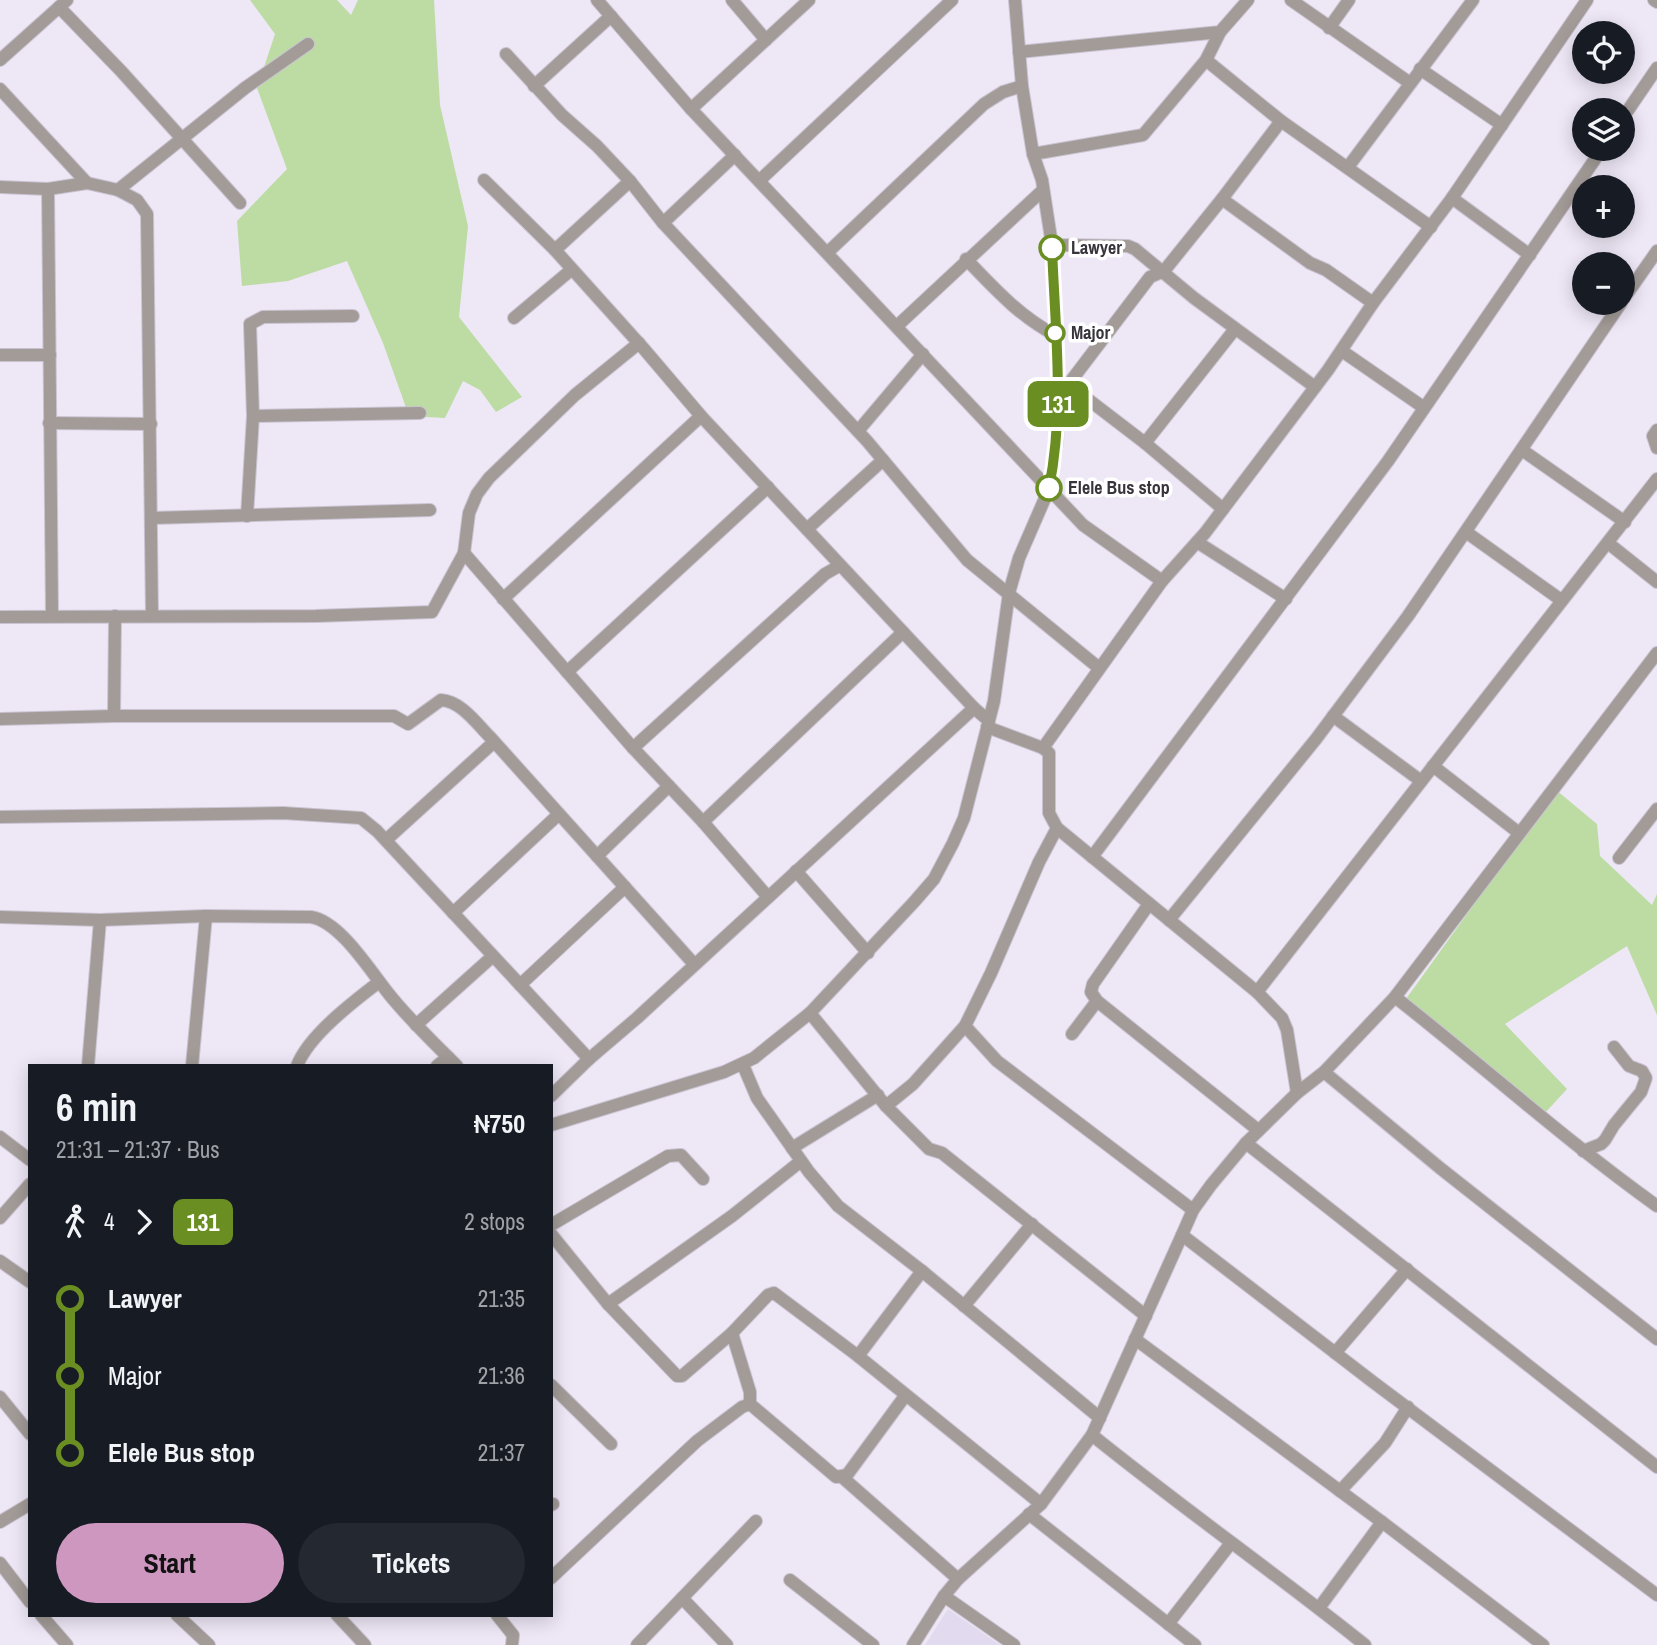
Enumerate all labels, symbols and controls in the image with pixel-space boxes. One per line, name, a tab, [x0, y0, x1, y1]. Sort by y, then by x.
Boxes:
map controls	[1572, 21, 1635, 315]
button: locate	[1572, 21, 1635, 84]
button: layers	[1572, 98, 1635, 161]
button: +	[1572, 175, 1635, 238]
marker: Lawyer	[1039, 235, 1065, 261]
place label: Lawyer	[1071, 235, 1122, 260]
button: −	[1572, 252, 1635, 315]
place label: Major	[1071, 320, 1111, 345]
marker: Major	[1045, 323, 1065, 343]
line badge: 131	[1018, 381, 1098, 427]
text: 131	[1042, 388, 1074, 420]
marker: Elele Bus stop	[1036, 475, 1062, 501]
place label: Elele Bus stop	[1068, 475, 1170, 500]
text: 6 min	[56, 1082, 137, 1133]
text: ₦750	[474, 1106, 525, 1141]
text: 21:31 – 21:37 · Bus	[56, 1134, 220, 1165]
icon: walk	[56, 1203, 94, 1241]
icon: forward	[125, 1203, 163, 1241]
text: 4	[104, 1206, 115, 1237]
text: 131	[187, 1206, 219, 1238]
text: 2 stops	[464, 1206, 525, 1237]
text: Lawyer	[108, 1281, 181, 1316]
text: 21:35	[478, 1283, 525, 1314]
text: Major	[108, 1358, 161, 1393]
text: 21:36	[478, 1360, 525, 1391]
text: Elele Bus stop	[108, 1435, 255, 1470]
text: 21:37	[478, 1437, 525, 1468]
button: Start	[56, 1523, 284, 1603]
button: Tickets	[298, 1523, 525, 1603]

